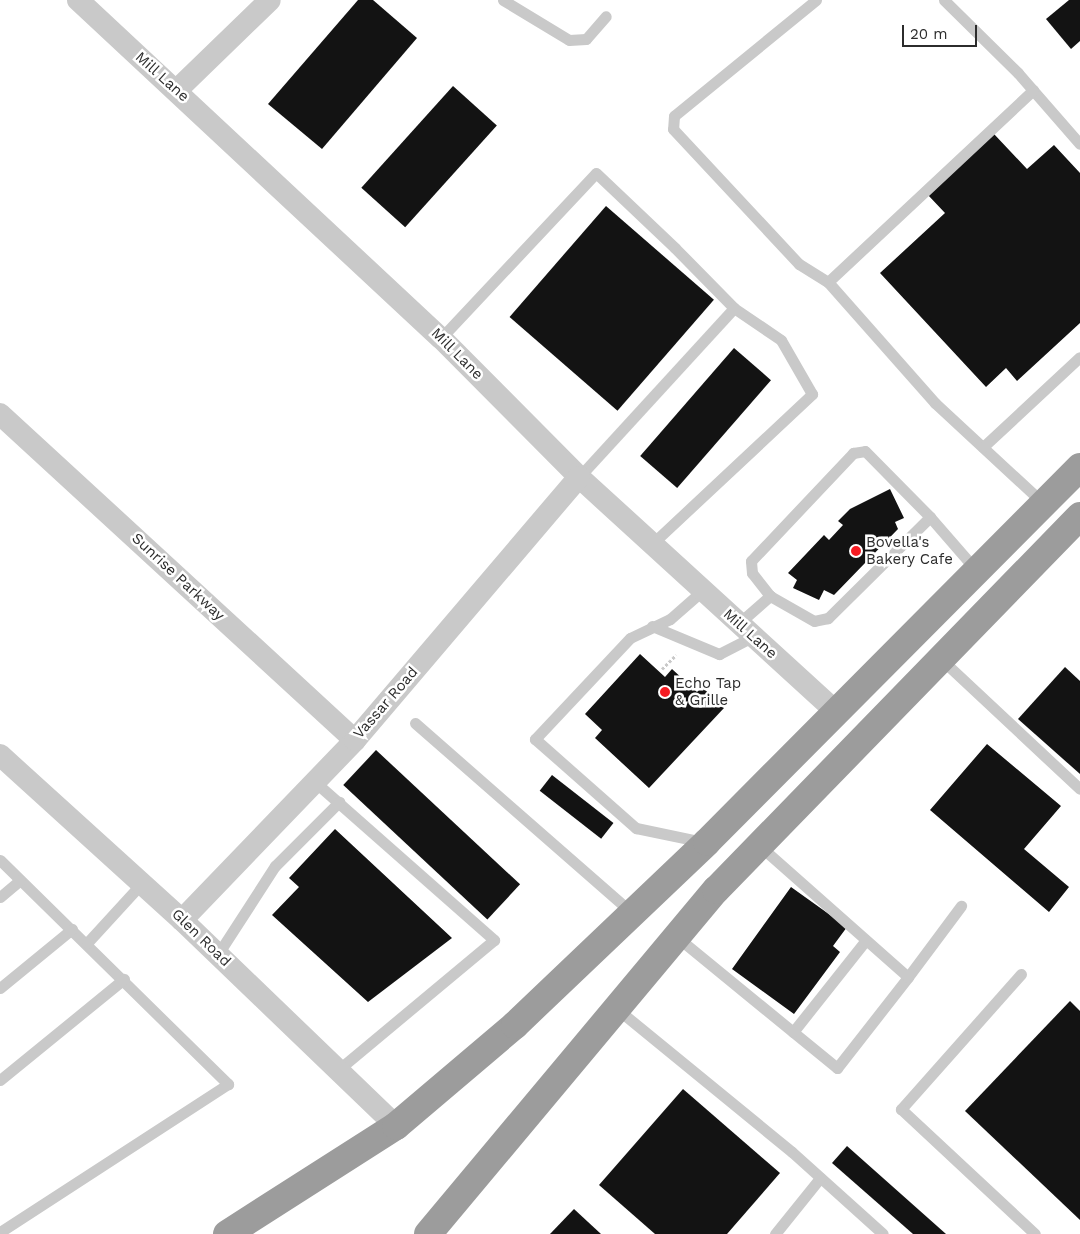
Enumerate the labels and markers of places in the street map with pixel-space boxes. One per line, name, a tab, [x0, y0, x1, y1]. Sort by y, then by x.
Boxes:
place label: Bovella's Bakery Cafe	[866, 533, 953, 568]
marker: Bovella's Bakery Cafe	[850, 545, 862, 557]
place label: Echo Tap & Grille	[675, 674, 742, 709]
marker: Echo Tap & Grille	[659, 686, 671, 698]

